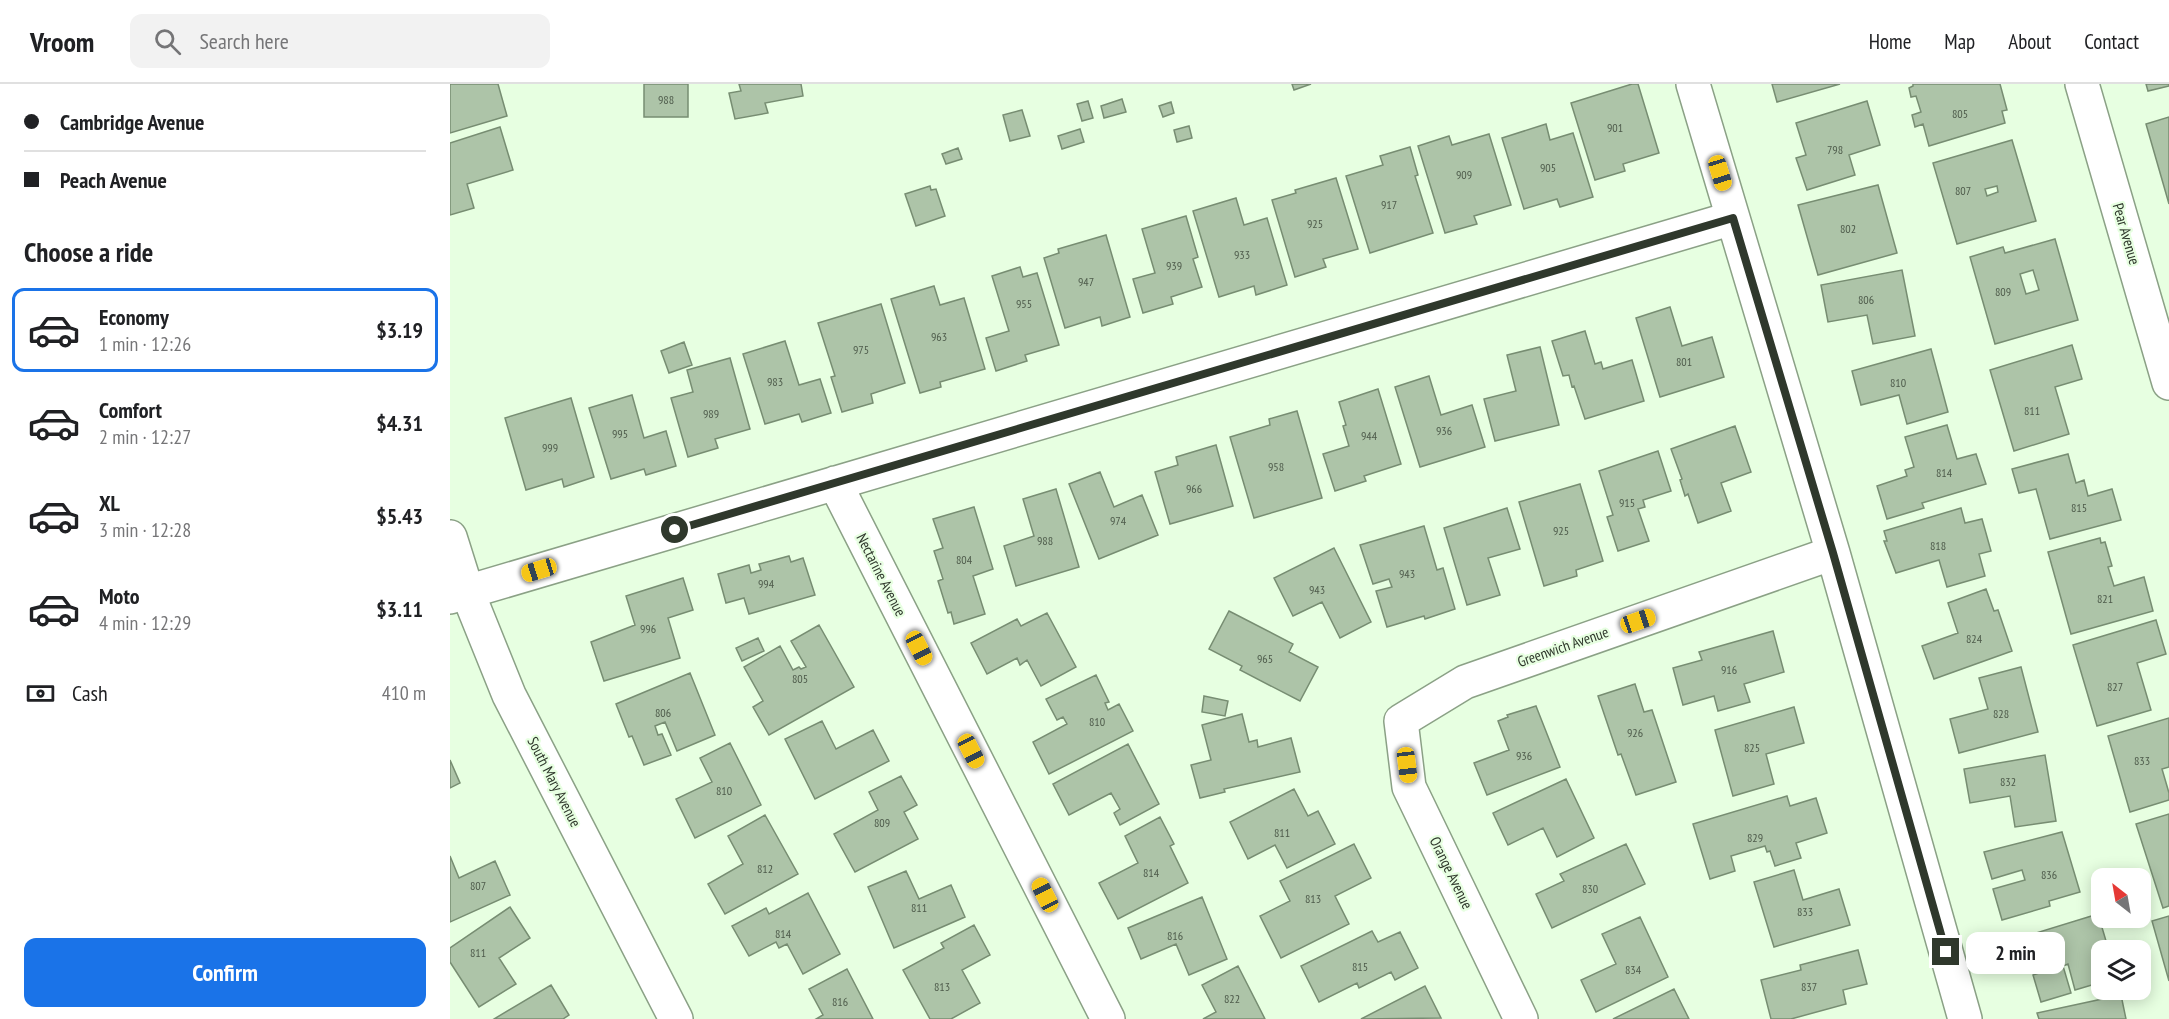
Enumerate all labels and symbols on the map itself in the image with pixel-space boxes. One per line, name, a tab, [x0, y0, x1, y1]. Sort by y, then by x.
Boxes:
house number: 988	[658, 92, 674, 107]
house number: 805	[1952, 106, 1968, 121]
house number: 901	[1607, 120, 1623, 135]
house number: 798	[1827, 142, 1843, 157]
car	[1706, 153, 1734, 193]
house number: 905	[1540, 160, 1556, 175]
house number: 909	[1456, 167, 1472, 182]
house number: 807	[1955, 183, 1971, 198]
house number: 917	[1381, 197, 1397, 212]
street label: Pear Avenue	[2109, 201, 2144, 267]
house number: 925	[1307, 216, 1323, 231]
house number: 802	[1840, 221, 1856, 236]
house number: 933	[1234, 247, 1250, 262]
house number: 939	[1166, 258, 1182, 273]
house number: 947	[1078, 274, 1094, 289]
house number: 809	[1995, 284, 2011, 299]
house number: 806	[1858, 292, 1874, 307]
house number: 955	[1016, 296, 1032, 311]
house number: 963	[931, 329, 947, 344]
house number: 975	[853, 342, 869, 357]
house number: 801	[1676, 354, 1692, 369]
house number: 983	[767, 374, 783, 389]
house number: 810	[1890, 375, 1906, 390]
house number: 811	[2024, 403, 2040, 418]
house number: 989	[703, 406, 719, 421]
house number: 936	[1436, 423, 1452, 438]
house number: 995	[612, 426, 628, 441]
house number: 944	[1361, 428, 1378, 443]
house number: 999	[542, 440, 558, 455]
house number: 958	[1268, 459, 1284, 474]
house number: 814	[1936, 465, 1953, 480]
house number: 966	[1186, 481, 1202, 496]
house number: 915	[1619, 495, 1635, 510]
house number: 815	[2071, 500, 2087, 515]
house number: 974	[1110, 513, 1127, 528]
route start	[661, 516, 688, 543]
house number: 925	[1553, 523, 1569, 538]
street label: Nectarine Avenue	[852, 530, 910, 619]
house number: 988	[1037, 533, 1053, 548]
house number: 818	[1930, 538, 1946, 553]
house number: 804	[956, 552, 973, 567]
car	[519, 556, 559, 584]
house number: 943	[1399, 566, 1415, 581]
house number: 994	[758, 576, 775, 591]
house number: 943	[1309, 582, 1325, 597]
house number: 821	[2097, 591, 2113, 606]
car	[1618, 607, 1658, 635]
house number: 996	[640, 621, 656, 636]
street label: Greenwich Avenue	[1515, 622, 1611, 671]
car	[903, 628, 935, 668]
house number: 824	[1966, 631, 1983, 646]
house number: 965	[1257, 651, 1273, 666]
house number: 916	[1721, 662, 1737, 677]
house number: 805	[792, 671, 808, 686]
house number: 827	[2107, 679, 2123, 694]
house number: 806	[655, 705, 671, 720]
house number: 828	[1993, 706, 2009, 721]
house number: 810	[1089, 714, 1105, 729]
house number: 926	[1627, 725, 1643, 740]
car	[955, 731, 987, 771]
street label: South Mary Avenue	[524, 733, 585, 830]
house number: 825	[1744, 740, 1760, 755]
car	[1396, 746, 1418, 784]
house number: 936	[1516, 748, 1532, 763]
house number: 833	[2134, 753, 2150, 768]
house number: 832	[2000, 774, 2016, 789]
house number: 810	[716, 783, 732, 798]
house number: 809	[874, 815, 890, 830]
house number: 811	[1274, 825, 1290, 840]
house number: 829	[1747, 830, 1763, 845]
street label: Orange Avenue	[1426, 833, 1477, 912]
house number: 812	[757, 861, 773, 876]
house number: 814	[1143, 865, 1160, 880]
house number: 836	[2041, 867, 2057, 882]
north arrow	[2091, 868, 2151, 928]
car	[1029, 875, 1061, 915]
house number: 807	[470, 878, 486, 893]
house number: 830	[1582, 881, 1598, 896]
house number: 813	[1305, 891, 1321, 906]
house number: 811	[911, 900, 927, 915]
house number: 833	[1797, 904, 1813, 919]
house number: 814	[775, 926, 792, 941]
house number: 816	[1167, 928, 1183, 943]
callout: 2 min	[1967, 931, 2066, 973]
route end	[1932, 938, 1959, 965]
house number: 811	[470, 945, 486, 960]
house number: 815	[1352, 959, 1368, 974]
house number: 834	[1625, 962, 1642, 977]
house number: 813	[934, 979, 950, 994]
house number: 837	[1801, 979, 1817, 994]
house number: 822	[1224, 991, 1240, 1006]
house number: 816	[832, 994, 848, 1009]

